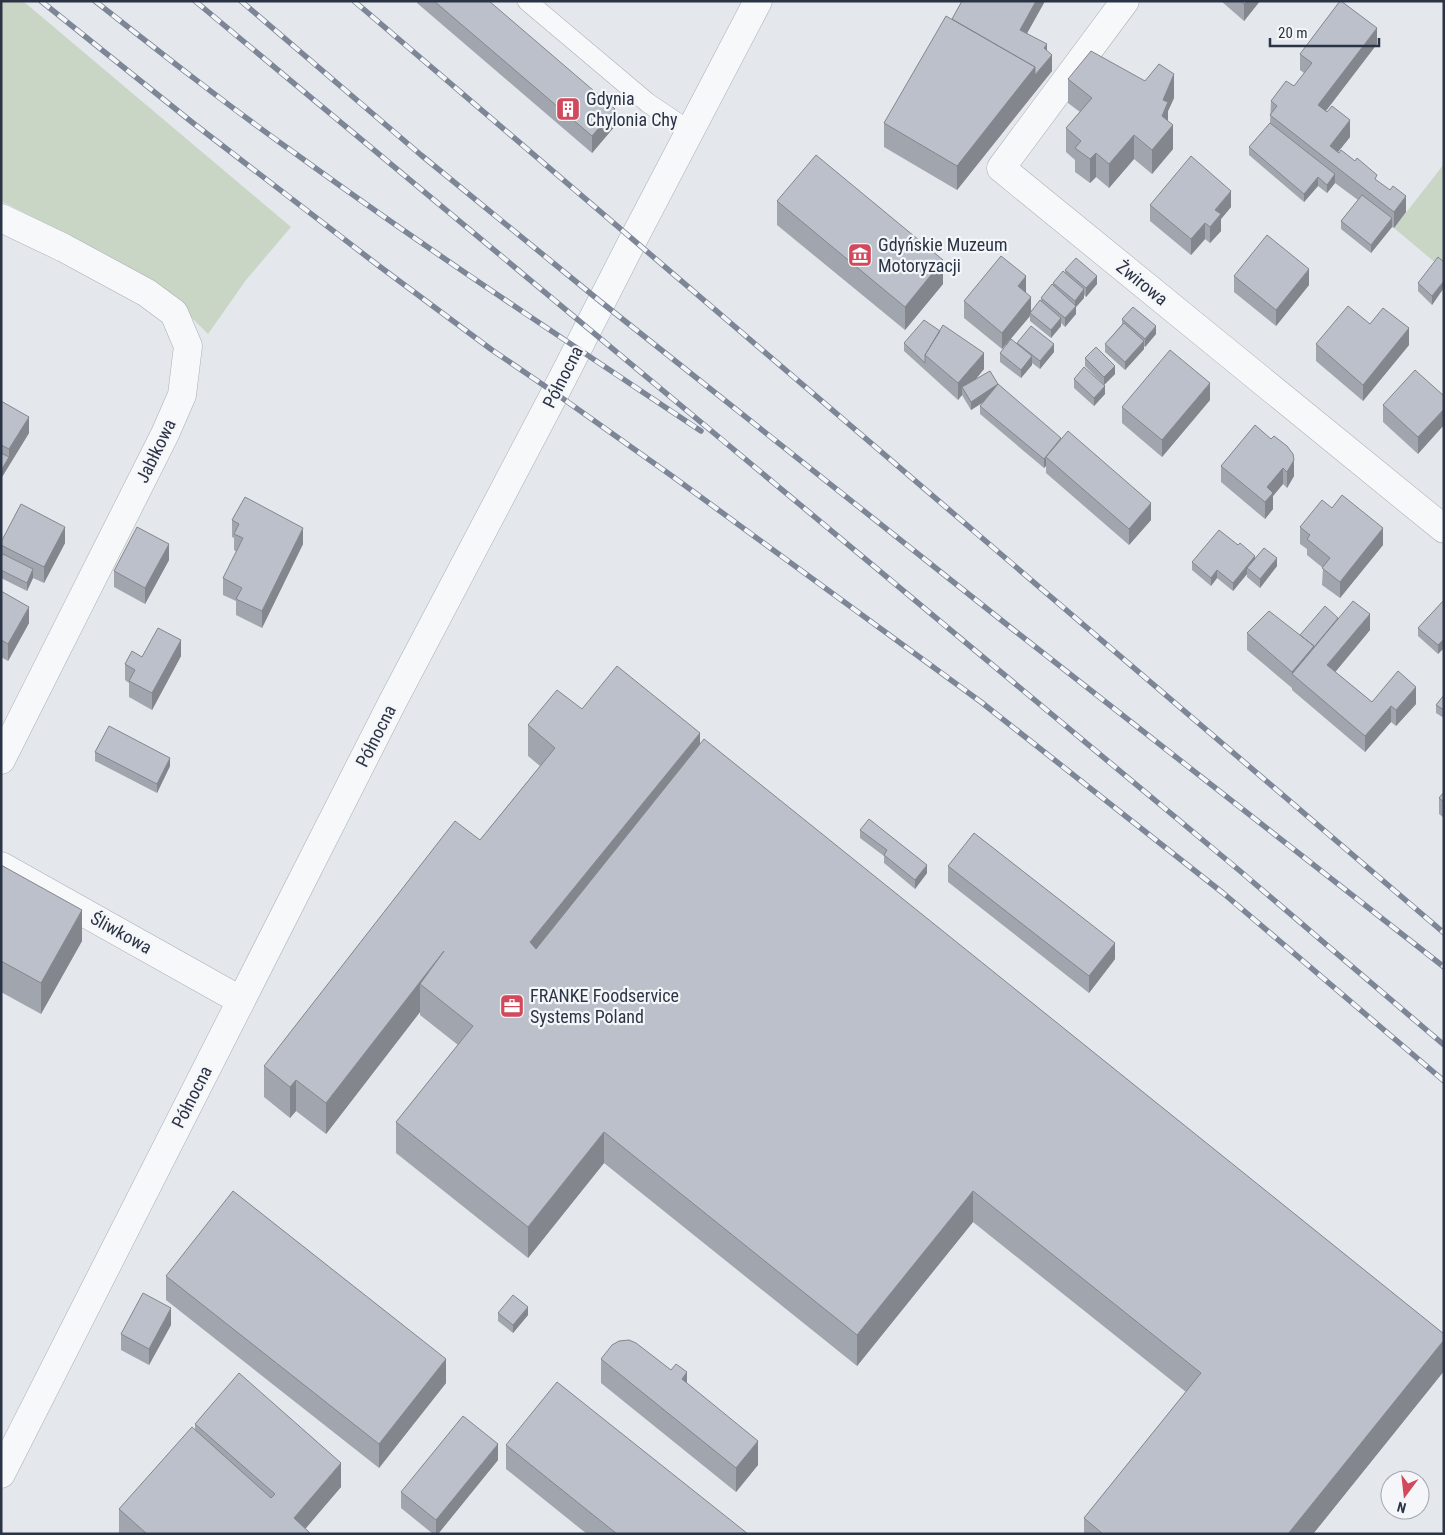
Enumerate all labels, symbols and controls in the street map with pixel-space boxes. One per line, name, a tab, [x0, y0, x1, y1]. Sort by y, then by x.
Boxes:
scale bar	[1270, 15, 1379, 47]
text: 20 m	[1278, 24, 1308, 42]
place label: Gdynia Chylonia Chy	[586, 88, 678, 130]
building icon: Gdynia Chylonia Chy	[555, 96, 581, 122]
place label: Gdyńskie Muzeum Motoryzacji	[878, 234, 1008, 276]
museum icon: Gdyńskie Muzeum Motoryzacji	[847, 242, 873, 268]
street label: Żwirowa	[1113, 256, 1172, 310]
street label: Północna	[538, 342, 587, 411]
street label: Jabłkowa	[131, 416, 180, 486]
street label: Północna	[351, 701, 400, 770]
street label: Śliwkowa	[87, 907, 156, 958]
place label: FRANKE Foodservice Systems Poland	[530, 985, 679, 1027]
office icon: FRANKE Foodservice Systems Poland	[499, 993, 525, 1019]
street label: Północna	[167, 1062, 216, 1131]
north arrow	[1380, 1470, 1430, 1520]
text: N	[1395, 1499, 1408, 1516]

